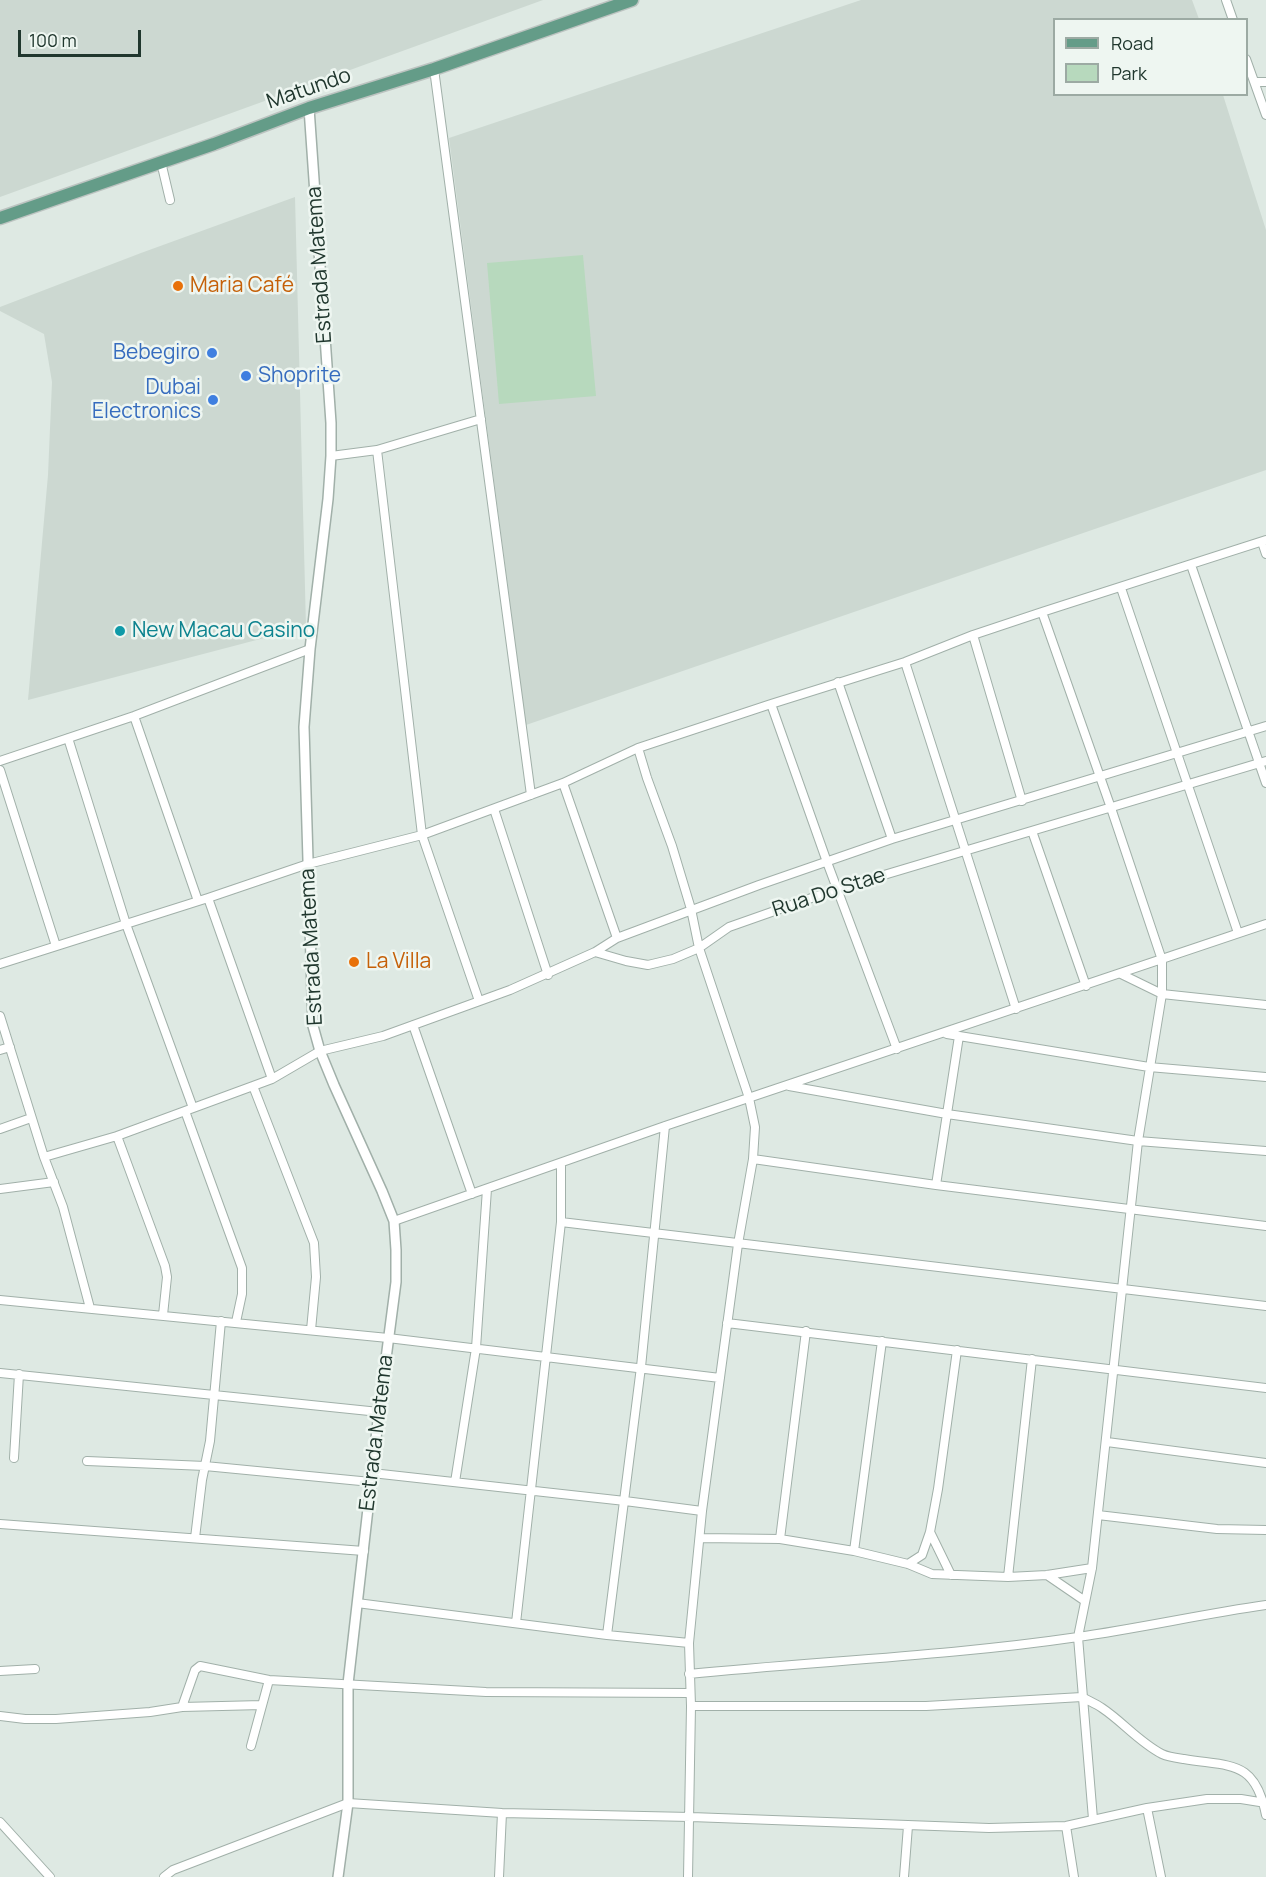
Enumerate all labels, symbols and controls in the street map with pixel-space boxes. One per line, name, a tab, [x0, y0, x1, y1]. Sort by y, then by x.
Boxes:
scale bar	[21, 18, 144, 56]
legend	[1053, 18, 1248, 96]
text: 100 m	[29, 28, 77, 52]
text: Road	[1111, 31, 1154, 55]
text: Park	[1111, 61, 1147, 85]
street label: Matundo	[264, 63, 354, 115]
street label: Estrada Matema	[302, 186, 338, 344]
place label: Maria Café	[190, 273, 294, 299]
marker: Maria Café	[171, 279, 185, 293]
place label: Bebegiro	[113, 340, 200, 366]
marker: Bebegiro	[205, 346, 219, 360]
place label: Shoprite	[258, 363, 341, 389]
marker: Shoprite	[239, 369, 253, 383]
place label: Dubai Electronics	[92, 375, 201, 425]
marker: Dubai Electronics	[206, 393, 220, 407]
place label: New Macau Casino	[132, 618, 315, 644]
marker: New Macau Casino	[113, 624, 127, 638]
street label: Rua Do Stae	[769, 863, 889, 923]
street label: Estrada Matema	[295, 868, 329, 1026]
place label: La Villa	[366, 949, 431, 975]
marker: La Villa	[347, 955, 361, 969]
street label: Estrada Matema	[355, 1353, 399, 1513]

